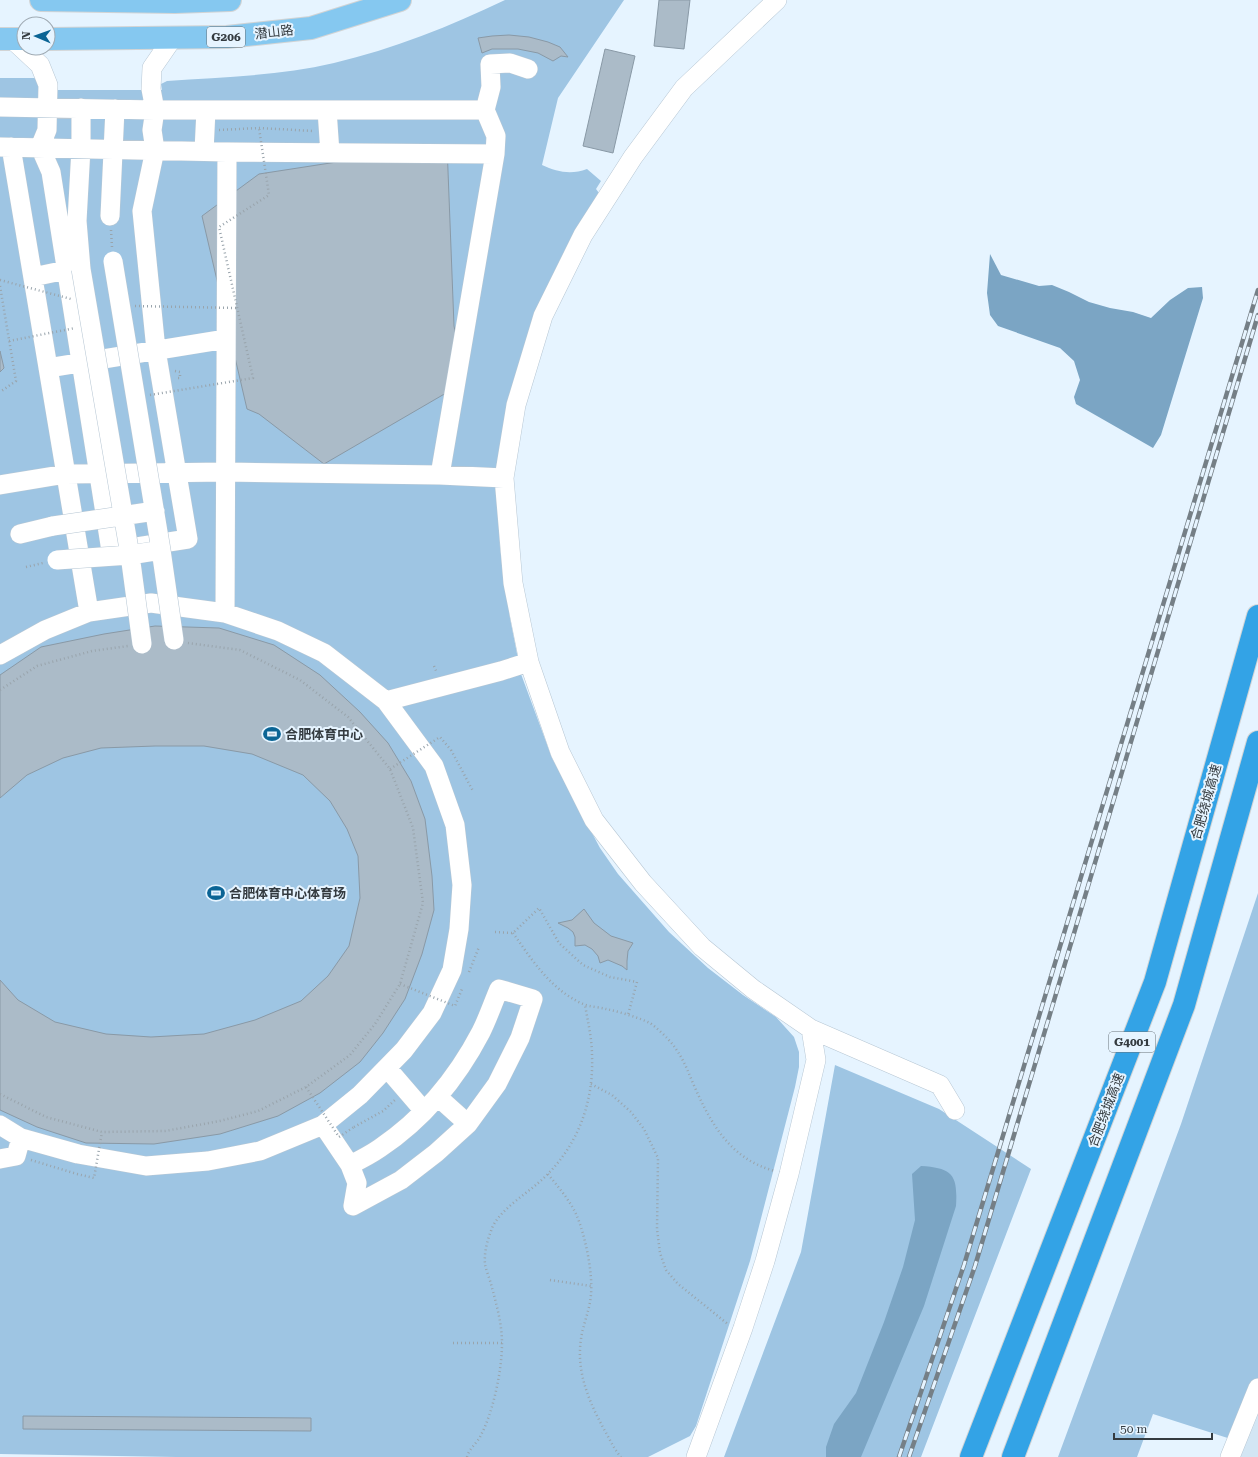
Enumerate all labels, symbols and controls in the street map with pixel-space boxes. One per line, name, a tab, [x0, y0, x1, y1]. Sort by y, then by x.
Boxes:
north arrow	[16, 16, 56, 56]
street label: 潜山路	[254, 22, 294, 42]
road number: G206	[207, 27, 245, 47]
text: N	[20, 31, 33, 40]
sports icon: 合肥体育中心	[262, 724, 282, 744]
place label: 合肥体育中心	[285, 727, 363, 742]
street label: 合肥绕城高速	[1188, 762, 1224, 842]
sports icon: 合肥体育中心体育场	[206, 883, 226, 903]
place label: 合肥体育中心体育场	[229, 886, 346, 901]
road number: G4001	[1109, 1032, 1155, 1052]
street label: 合肥绕城高速	[1085, 1071, 1127, 1149]
scale bar	[1114, 1415, 1212, 1441]
text: 50 m	[1120, 1422, 1147, 1436]

